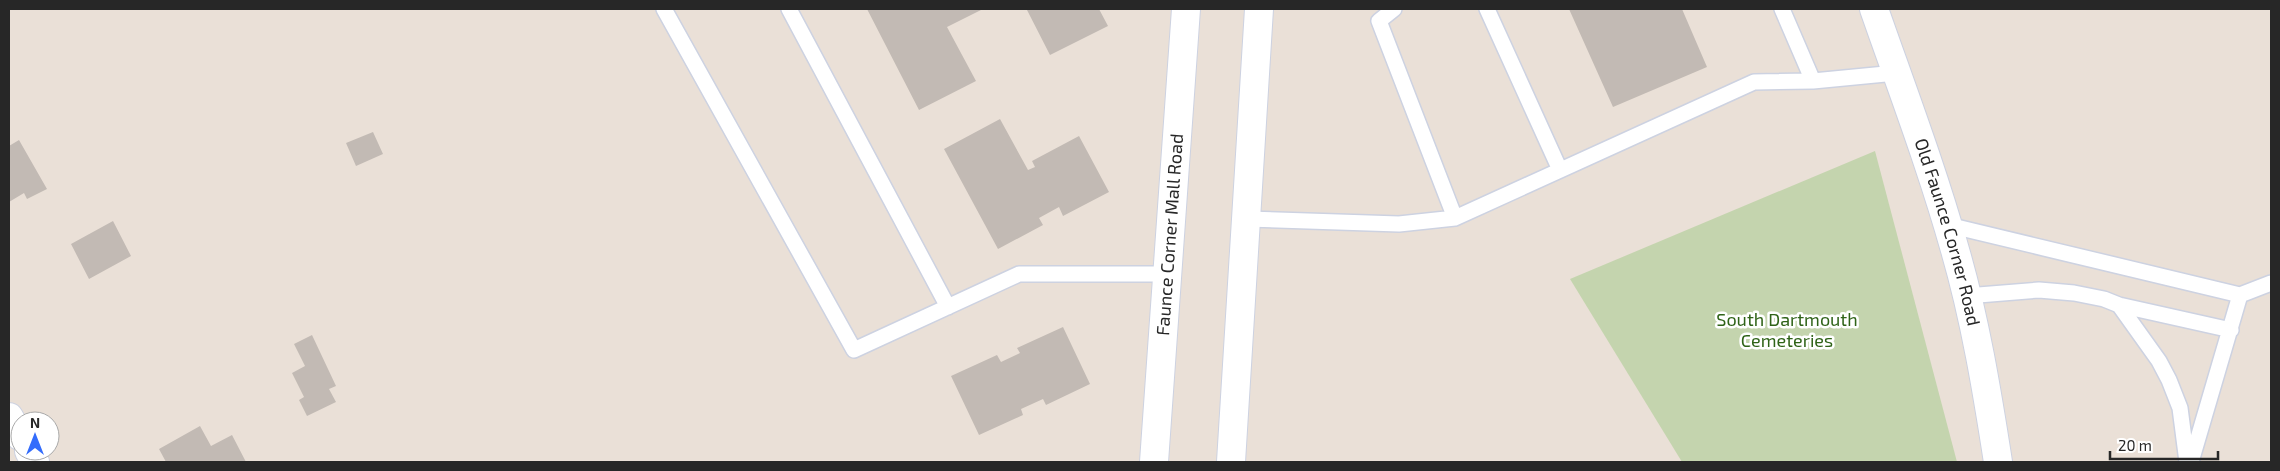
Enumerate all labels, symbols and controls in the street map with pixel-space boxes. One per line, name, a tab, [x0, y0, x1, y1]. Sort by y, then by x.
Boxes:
street label: Faunce Corner Mall Road	[1151, 133, 1187, 336]
street label: Old Faunce Corner Road	[1910, 135, 1986, 328]
park label: South Dartmouth Cemeteries	[1716, 308, 1858, 351]
north arrow	[10, 411, 60, 461]
text: N	[30, 414, 40, 431]
scale bar	[2110, 428, 2218, 460]
text: 20 m	[2118, 436, 2152, 454]

